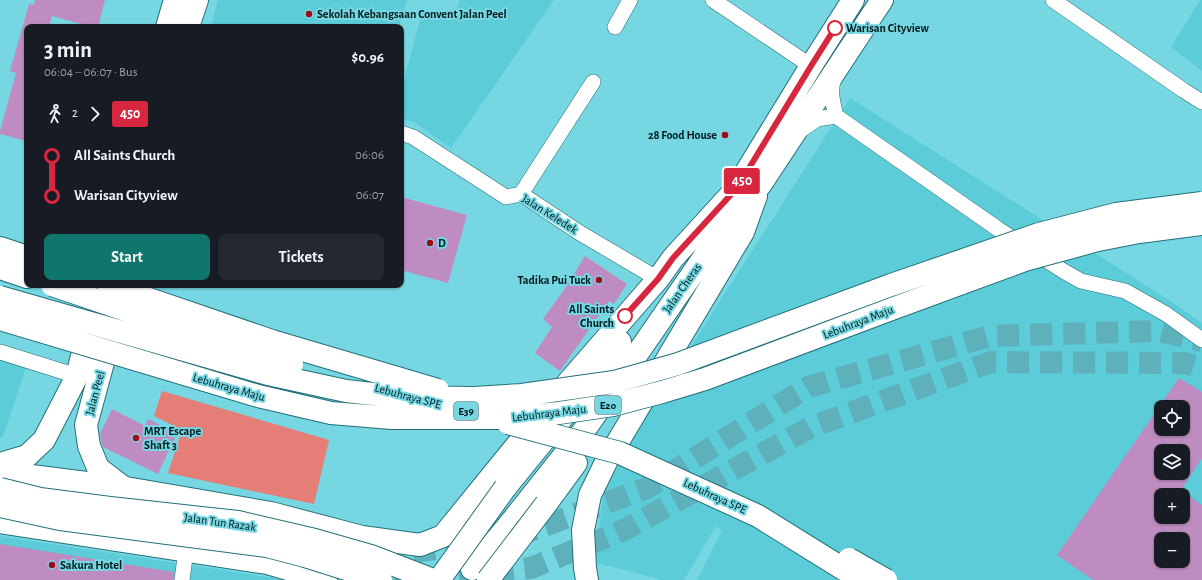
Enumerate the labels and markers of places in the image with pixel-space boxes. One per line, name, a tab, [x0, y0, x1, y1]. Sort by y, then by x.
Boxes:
place label: Sekolah Kebangsaan Convent Jalan Peel	[317, 8, 507, 20]
marker: Sekolah Kebangsaan Convent Jalan Peel	[304, 9, 314, 19]
marker: Warisan Cityview	[827, 20, 843, 36]
place label: Warisan Cityview	[846, 22, 930, 35]
place label: 28 Food House	[648, 129, 717, 141]
marker: 28 Food House	[720, 130, 730, 140]
place label: D	[438, 237, 446, 249]
marker: D	[425, 238, 435, 248]
place label: Tadika Pui Tuck	[517, 274, 591, 286]
marker: Tadika Pui Tuck	[594, 275, 604, 285]
place label: All Saints Church	[569, 303, 614, 329]
marker: All Saints Church	[617, 308, 633, 324]
place label: MRT Escape Shaft 3	[144, 425, 201, 451]
marker: MRT Escape Shaft 3	[131, 433, 141, 443]
place label: Sakura Hotel	[60, 559, 122, 571]
marker: Sakura Hotel	[47, 560, 57, 570]

